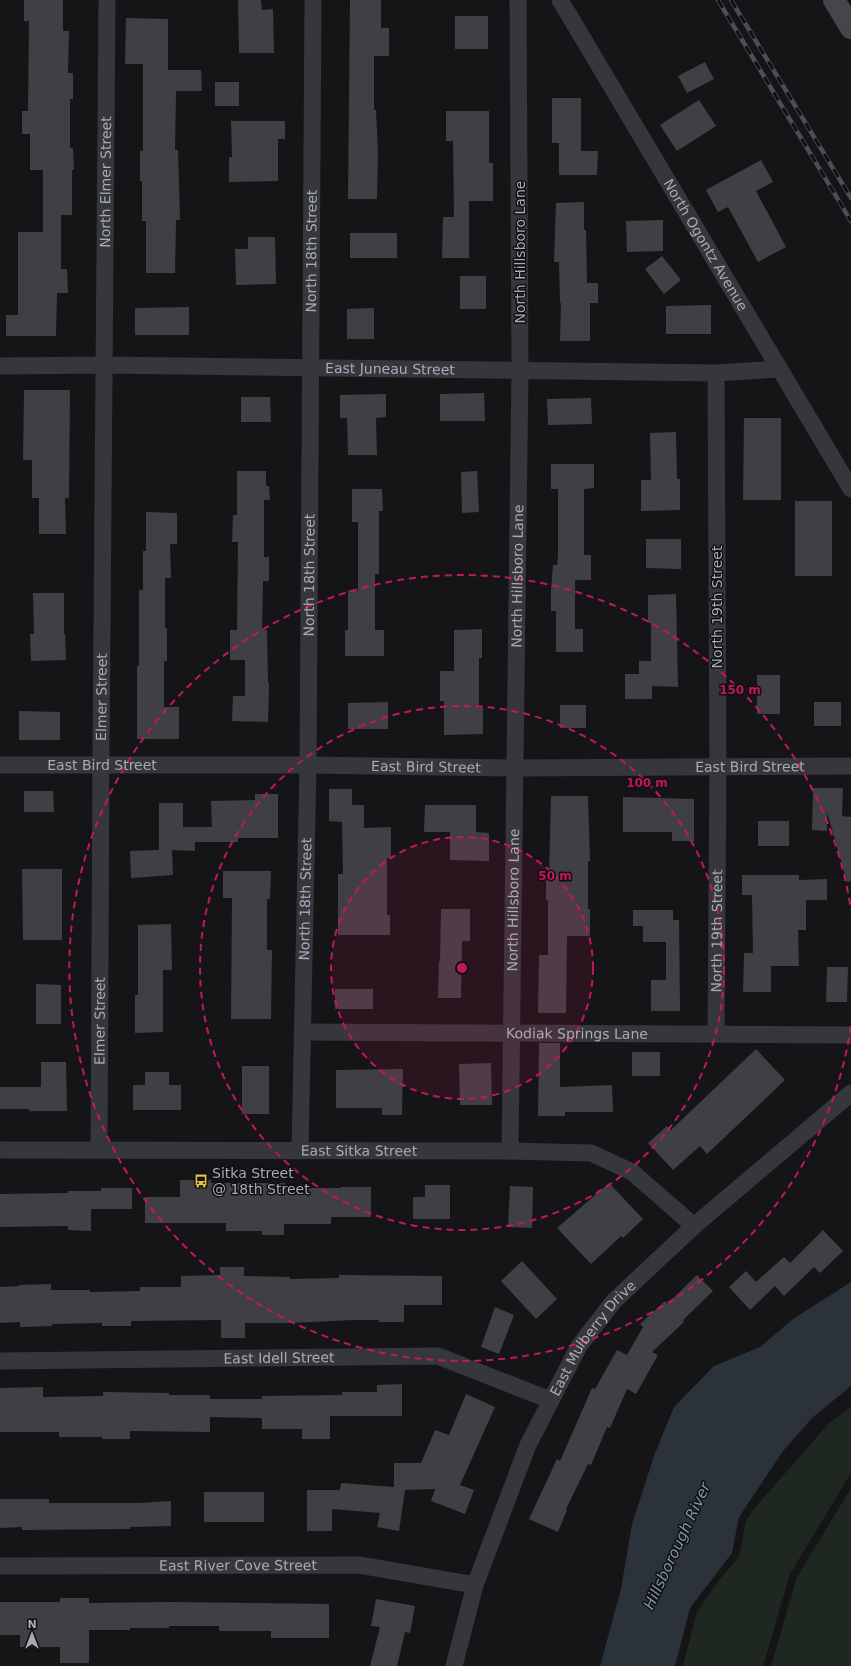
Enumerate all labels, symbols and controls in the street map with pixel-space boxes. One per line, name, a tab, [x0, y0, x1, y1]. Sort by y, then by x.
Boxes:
street label: North Elmer Street	[97, 116, 114, 248]
street label: North Ogontz Avenue	[660, 176, 751, 314]
street label: North Hillsboro Lane	[512, 181, 528, 323]
street label: North 18th Street	[303, 189, 320, 313]
street label: East Juneau Street	[325, 360, 455, 378]
street label: North Hillsboro Lane	[508, 504, 526, 648]
street label: North 18th Street	[301, 513, 318, 637]
street label: North 19th Street	[709, 545, 725, 668]
street label: Elmer Street	[93, 653, 110, 741]
text: 150 m	[719, 683, 761, 697]
street label: East Bird Street	[47, 757, 157, 773]
street label: East Bird Street	[371, 758, 481, 776]
street label: East Bird Street	[695, 758, 805, 775]
text: 100 m	[626, 776, 668, 790]
street label: North Hillsboro Lane	[504, 828, 522, 972]
street label: North 18th Street	[296, 837, 315, 961]
text: 50 m	[538, 869, 572, 883]
street label: North 19th Street	[708, 869, 725, 993]
centre of rings	[455, 961, 469, 975]
street label: Elmer Street	[91, 977, 108, 1065]
street label: Kodiak Springs Lane	[506, 1025, 648, 1042]
street label: East Sitka Street	[301, 1143, 418, 1159]
place label: Sitka Street @ 18th Street	[212, 1165, 310, 1197]
bus stop icon: Sitka Street @ 18th Street	[193, 1173, 209, 1189]
street label: East Mulberry Drive	[547, 1277, 639, 1399]
street label: East Idell Street	[223, 1349, 335, 1366]
water label: Hillsborough River	[640, 1479, 715, 1612]
street label: East River Cove Street	[159, 1557, 317, 1574]
north arrow	[12, 1614, 52, 1654]
text: N	[27, 1618, 37, 1631]

